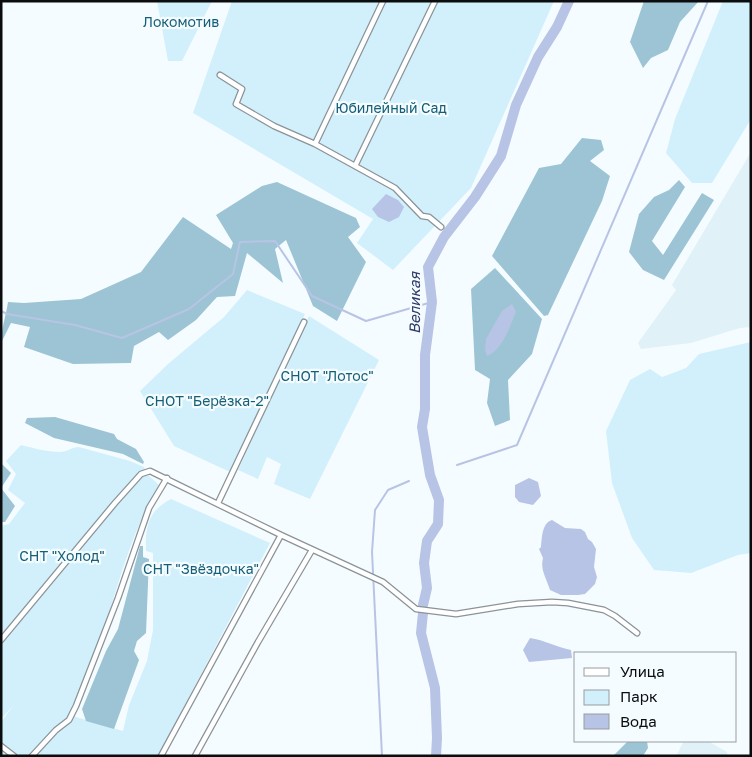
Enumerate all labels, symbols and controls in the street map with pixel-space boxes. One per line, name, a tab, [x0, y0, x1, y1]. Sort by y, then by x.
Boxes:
park label: Локомотив	[143, 13, 219, 30]
park label: Юбилейный Сад	[335, 99, 447, 116]
water label: Великая	[405, 271, 423, 334]
park label: СНОТ "Лотос"	[280, 367, 374, 384]
park label: СНОТ "Берёзка-2"	[145, 392, 269, 409]
park label: СНТ "Холод"	[19, 547, 105, 564]
park label: СНТ "Звёздочка"	[143, 560, 259, 577]
legend	[574, 652, 737, 742]
text: Улица	[620, 662, 665, 680]
text: Парк	[620, 687, 658, 705]
text: Вода	[620, 712, 657, 730]

